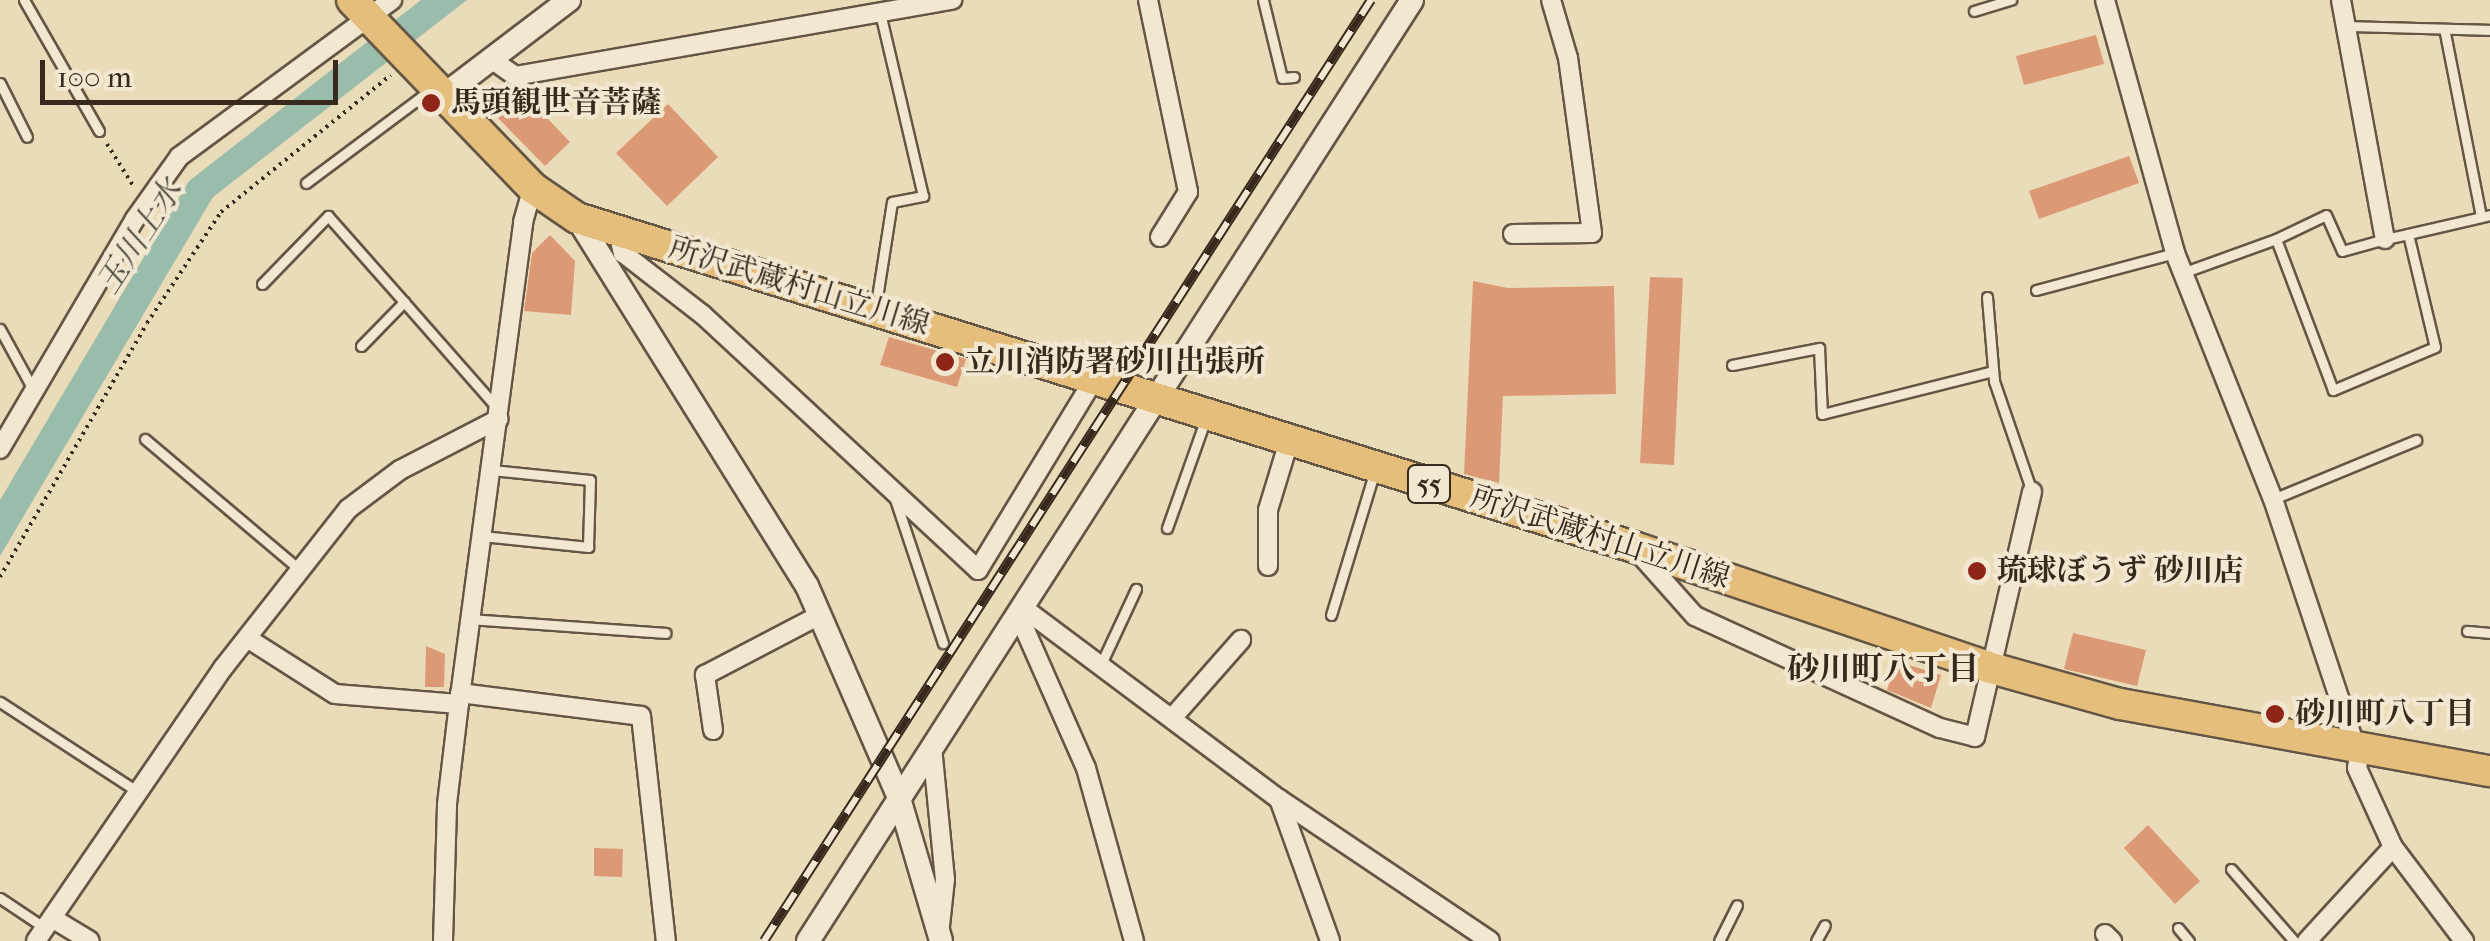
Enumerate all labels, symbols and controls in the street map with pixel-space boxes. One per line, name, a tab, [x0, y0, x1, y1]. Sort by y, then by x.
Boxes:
scale bar	[45, 40, 342, 102]
text: 100 m	[57, 60, 132, 95]
place label: 馬頭観世音菩薩	[451, 85, 661, 121]
marker: 馬頭観世音菩薩	[420, 92, 442, 114]
water label: 玉川上水	[89, 173, 191, 301]
street label: 所沢武蔵村山立川線	[665, 230, 933, 344]
place label: 立川消防署砂川出張所	[965, 344, 1265, 380]
marker: 立川消防署砂川出張所	[934, 351, 956, 373]
road number: 55	[1406, 461, 1452, 507]
street label: 所沢武蔵村山立川線	[1466, 479, 1734, 597]
place label: 琉球ぼうず 砂川店	[1997, 553, 2243, 589]
marker: 琉球ぼうず 砂川店	[1966, 560, 1988, 582]
district label: 砂川町八丁目	[1787, 650, 1979, 688]
place label: 砂川町八丁目	[2295, 696, 2475, 732]
marker: 砂川町八丁目	[2264, 703, 2286, 725]

